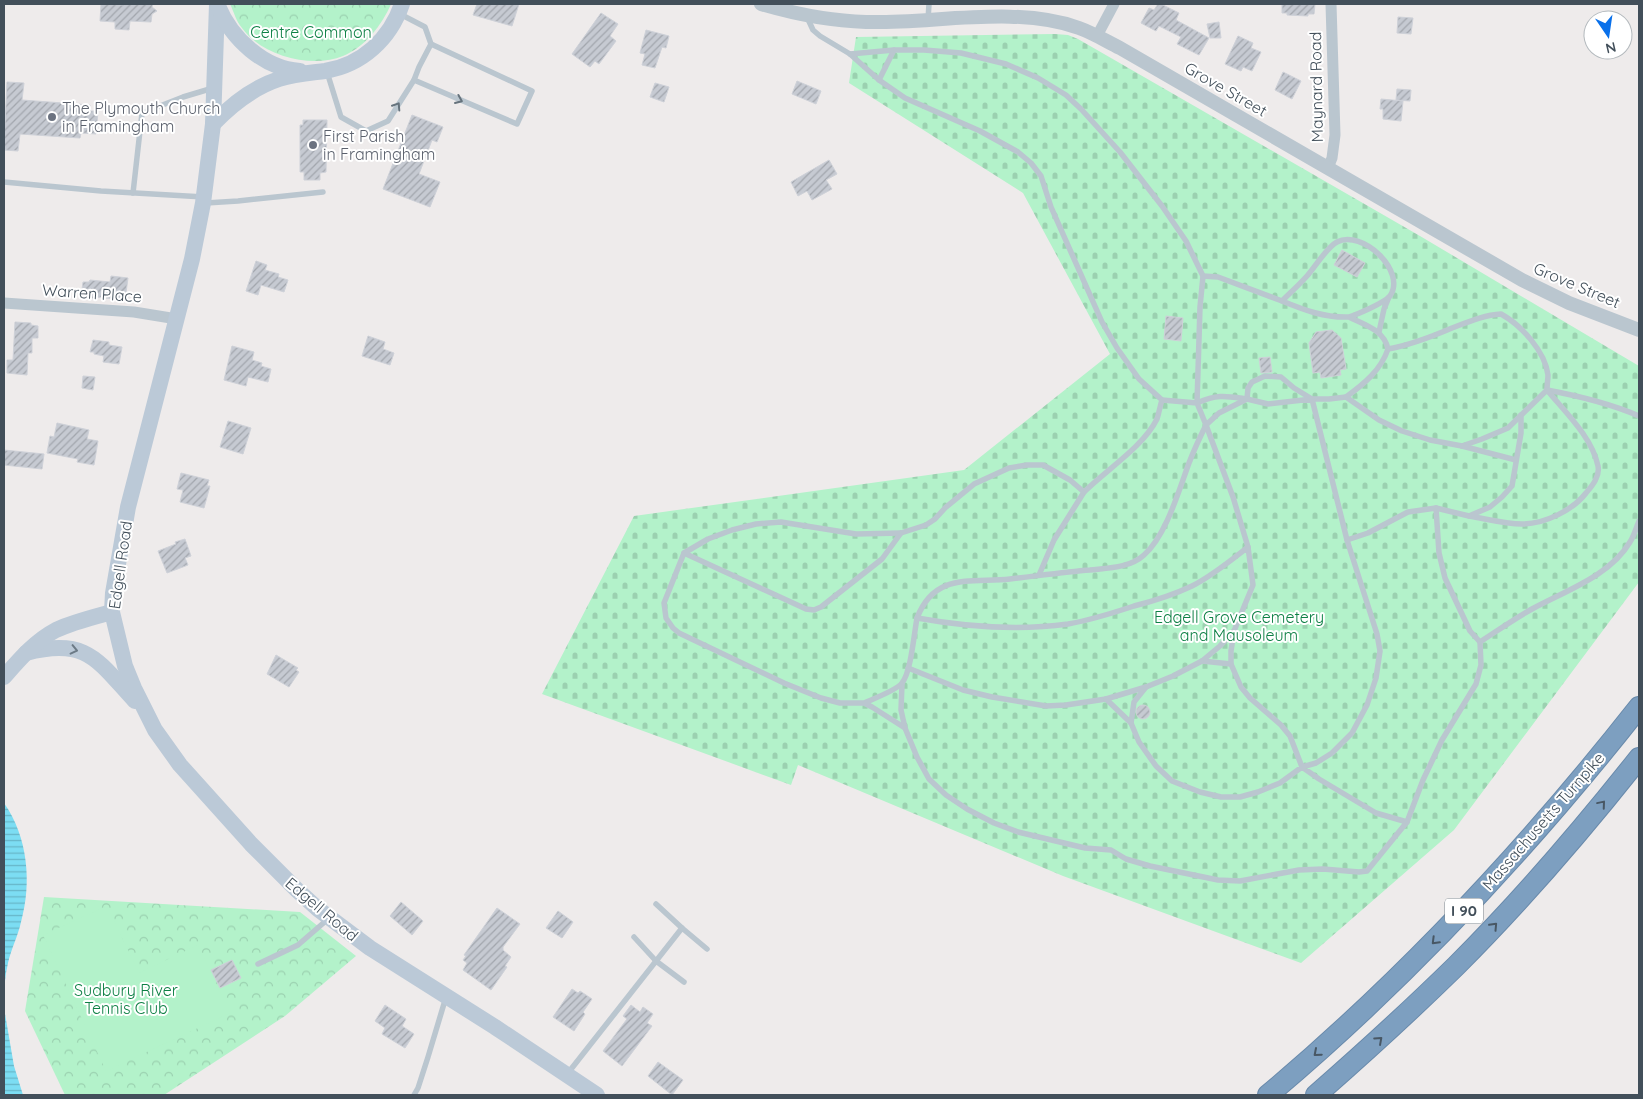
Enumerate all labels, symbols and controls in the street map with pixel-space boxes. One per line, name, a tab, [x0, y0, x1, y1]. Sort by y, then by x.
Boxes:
north arrow	[1583, 10, 1633, 60]
park label: Centre Common	[250, 22, 372, 42]
street label: Maynard Road	[1305, 32, 1327, 142]
text: N	[1604, 38, 1618, 58]
street label: Grove Street	[1181, 57, 1271, 121]
one-way arrow	[454, 93, 463, 104]
place label: The Plymouth Church in Framingham	[62, 98, 220, 136]
one-way arrow	[391, 103, 401, 112]
marker: The Plymouth Church in Framingham	[46, 111, 58, 123]
place label: First Parish in Framingham	[323, 126, 435, 164]
marker: First Parish in Framingham	[307, 139, 319, 151]
street label: Grove Street	[1531, 258, 1623, 312]
street label: Warren Place	[41, 280, 143, 306]
street label: Edgell Road	[104, 520, 136, 610]
park label: Edgell Grove Cemetery and Mausoleum	[1154, 607, 1324, 645]
one-way arrow	[69, 644, 78, 655]
street label: Massachusetts Turnpike	[1478, 748, 1608, 894]
one-way arrow	[1596, 800, 1605, 809]
street label: Edgell Road	[282, 873, 362, 945]
road number: I 90	[1445, 898, 1483, 924]
one-way arrow	[1488, 922, 1497, 931]
one-way arrow	[1432, 936, 1441, 945]
park label: Sudbury River Tennis Club	[74, 980, 178, 1018]
one-way arrow	[1373, 1037, 1382, 1046]
one-way arrow	[1313, 1047, 1322, 1056]

